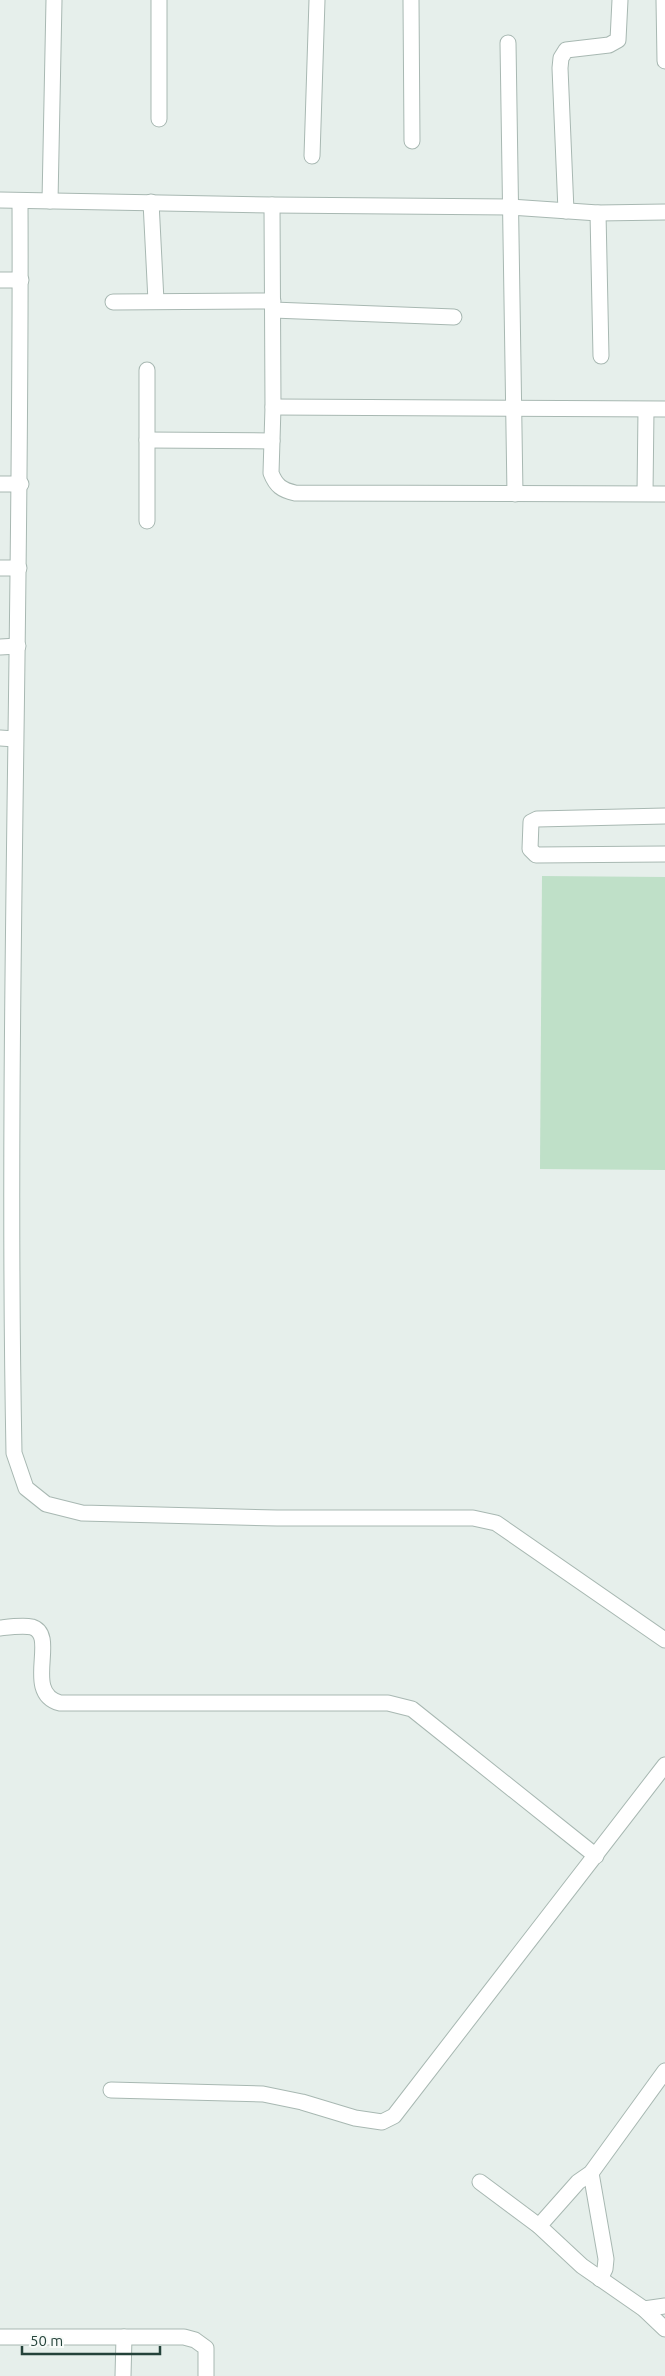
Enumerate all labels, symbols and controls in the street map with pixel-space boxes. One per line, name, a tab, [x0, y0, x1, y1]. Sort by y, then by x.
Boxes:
scale bar	[22, 2324, 160, 2356]
text: 50 m	[30, 2332, 63, 2349]

